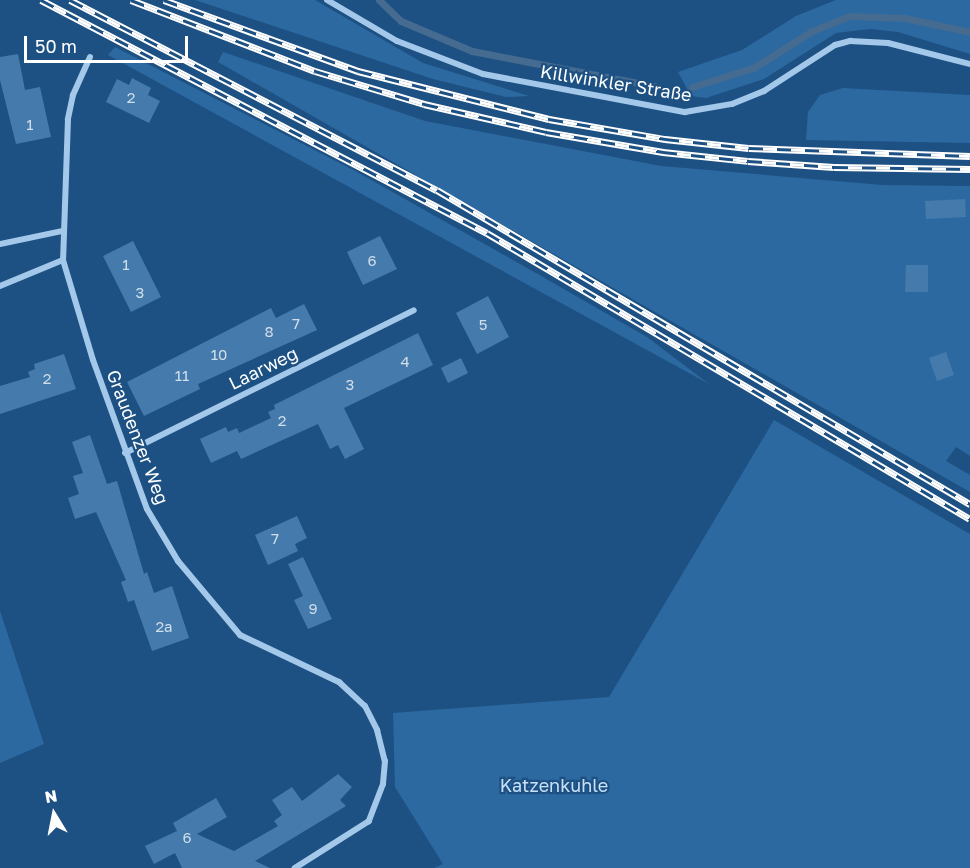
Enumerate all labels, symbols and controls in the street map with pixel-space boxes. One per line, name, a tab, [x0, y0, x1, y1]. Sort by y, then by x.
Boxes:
scale bar	[27, 24, 190, 62]
text: 50 m	[35, 35, 77, 57]
street label: Killwinkler Straße	[539, 60, 693, 106]
house number: 2	[127, 89, 135, 107]
house number: 1	[26, 116, 34, 134]
house number: 6	[367, 252, 377, 270]
house number: 1	[122, 256, 130, 274]
house number: 3	[136, 284, 144, 302]
house number: 7	[292, 315, 300, 333]
house number: 5	[479, 316, 487, 334]
house number: 8	[264, 323, 274, 341]
street label: Laarweg	[225, 342, 301, 394]
house number: 10	[211, 346, 227, 364]
house number: 4	[400, 353, 410, 371]
street label: Graudenzer Weg	[102, 367, 174, 507]
house number: 11	[175, 367, 189, 385]
house number: 2	[43, 370, 51, 388]
house number: 3	[346, 376, 354, 394]
house number: 2	[278, 412, 286, 430]
house number: 7	[271, 530, 279, 548]
house number: 9	[308, 600, 318, 618]
house number: 2a	[155, 618, 173, 636]
park label: Katzenkuhle	[500, 774, 608, 796]
north arrow	[24, 784, 84, 844]
text: N	[43, 785, 59, 807]
house number: 6	[182, 829, 192, 847]

